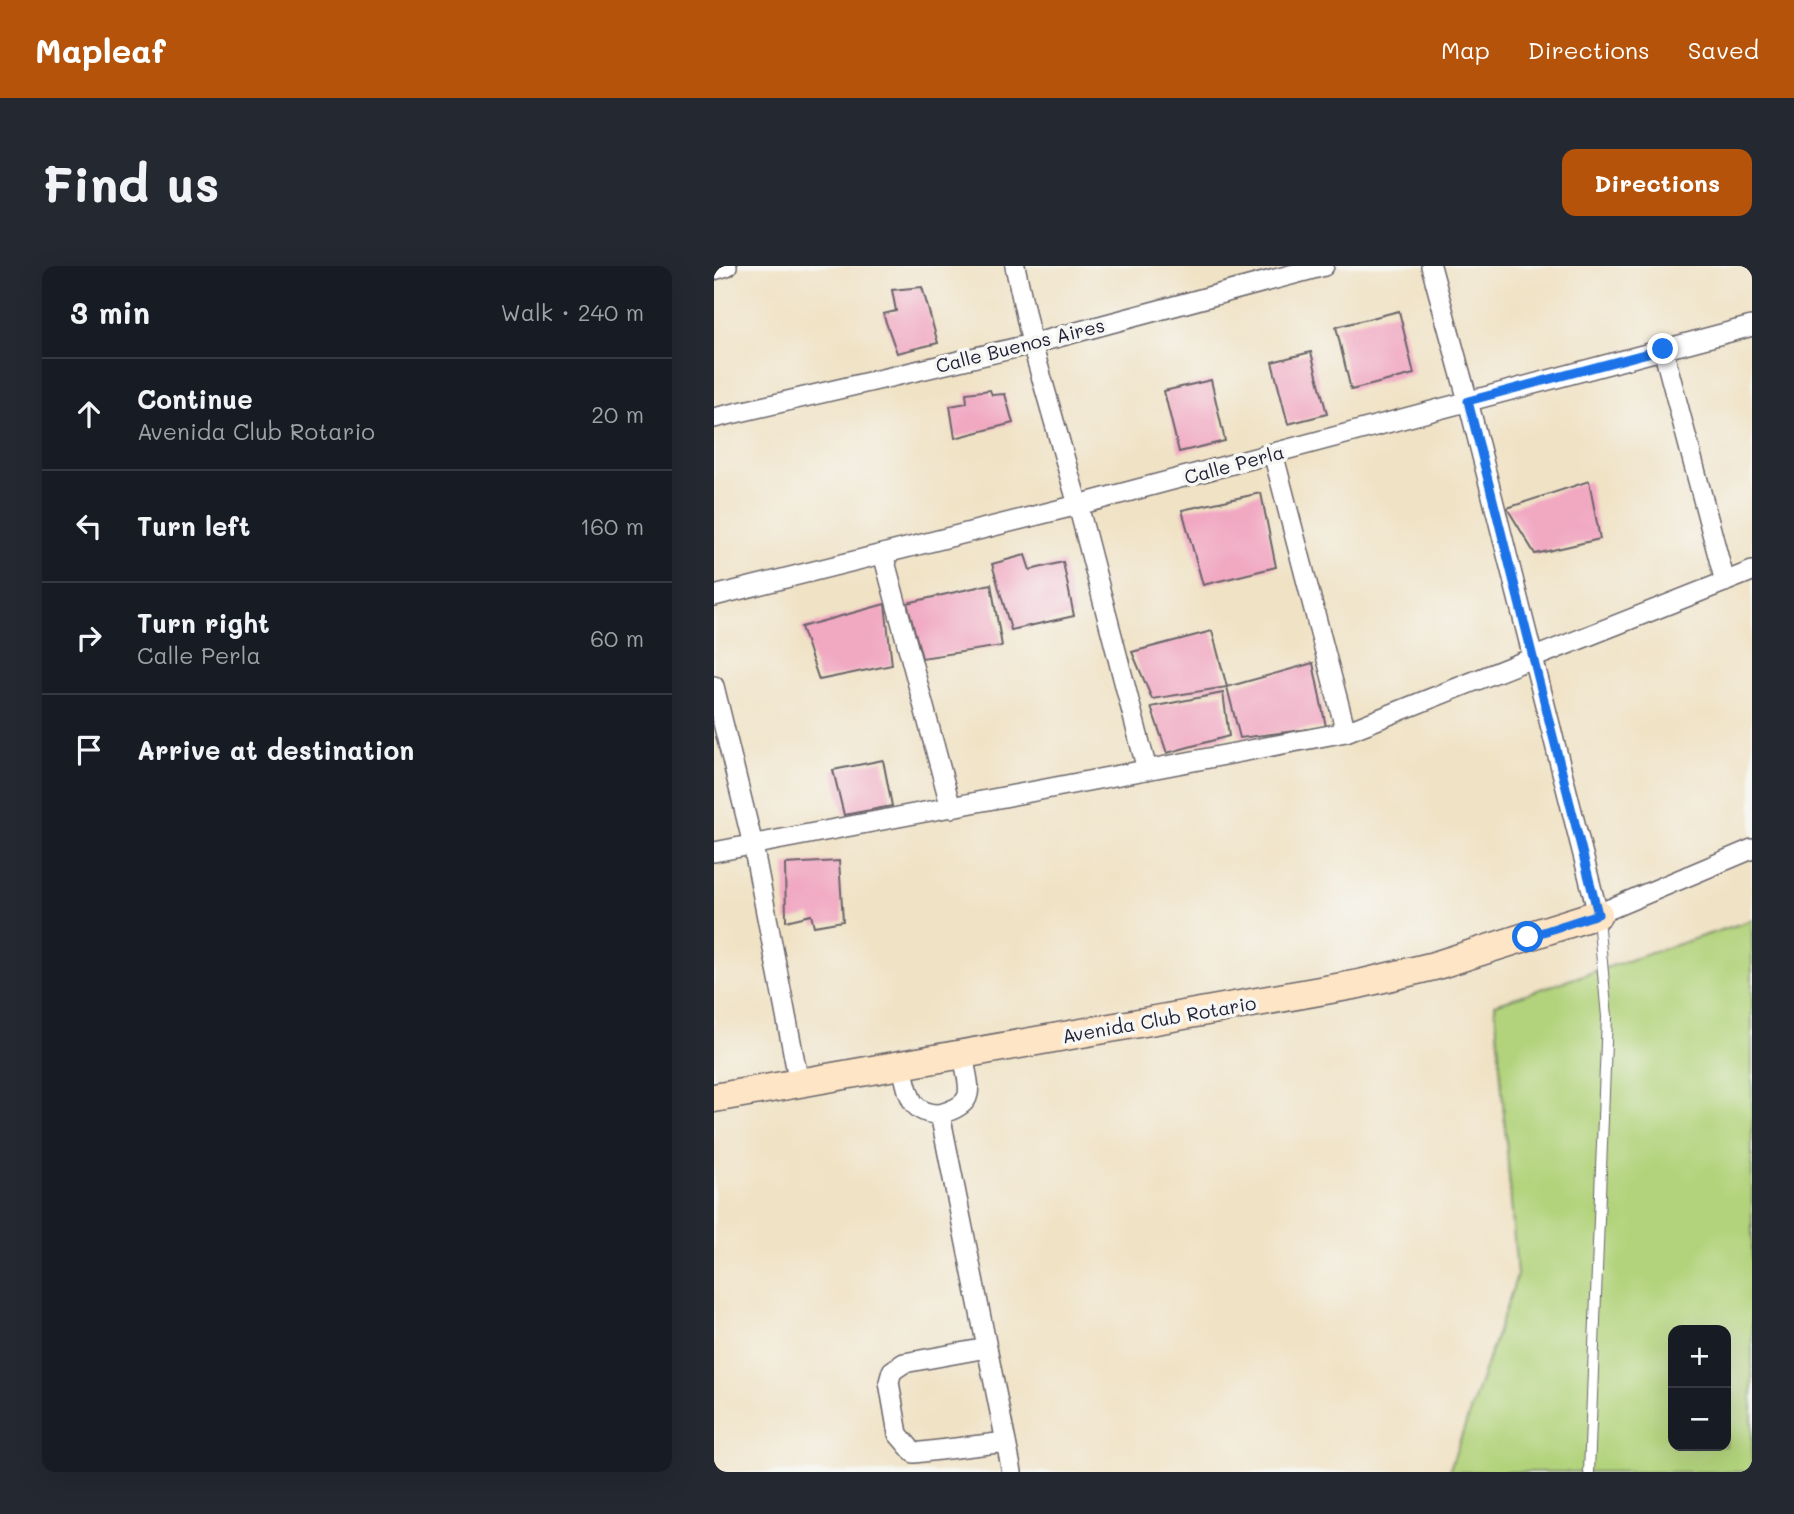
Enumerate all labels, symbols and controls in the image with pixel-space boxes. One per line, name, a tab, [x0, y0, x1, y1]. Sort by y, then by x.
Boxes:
text: Mapleaf	[35, 28, 166, 71]
text: Map	[1441, 34, 1490, 65]
text: Directions	[1528, 34, 1650, 65]
text: Saved	[1688, 34, 1759, 65]
button: Directions	[1562, 149, 1752, 216]
text: Find us	[42, 151, 220, 214]
text: 3 min	[70, 292, 150, 332]
text: Walk · 240 m	[501, 297, 644, 327]
street label: Calle Buenos Aires	[933, 312, 1107, 378]
route end	[1647, 333, 1678, 364]
text: Continue	[137, 382, 253, 416]
icon: ahead	[70, 395, 108, 433]
text: 20 m	[591, 399, 644, 429]
text: Avenida Club Rotario	[137, 416, 375, 446]
street label: Calle Perla	[1181, 439, 1287, 489]
icon: left	[70, 507, 108, 545]
text: Turn left	[137, 509, 250, 543]
text: 160 m	[580, 511, 644, 541]
text: Turn right	[137, 606, 270, 640]
icon: right	[70, 619, 108, 657]
text: 60 m	[590, 623, 644, 653]
text: Calle Perla	[137, 640, 261, 670]
icon: arrive	[70, 731, 108, 769]
text: Arrive at destination	[137, 733, 414, 767]
route start	[1512, 921, 1543, 952]
street label: Avenida Club Rotario	[1060, 990, 1258, 1048]
map controls	[1668, 1325, 1731, 1451]
button: +	[1668, 1325, 1731, 1388]
button: −	[1668, 1388, 1731, 1451]

